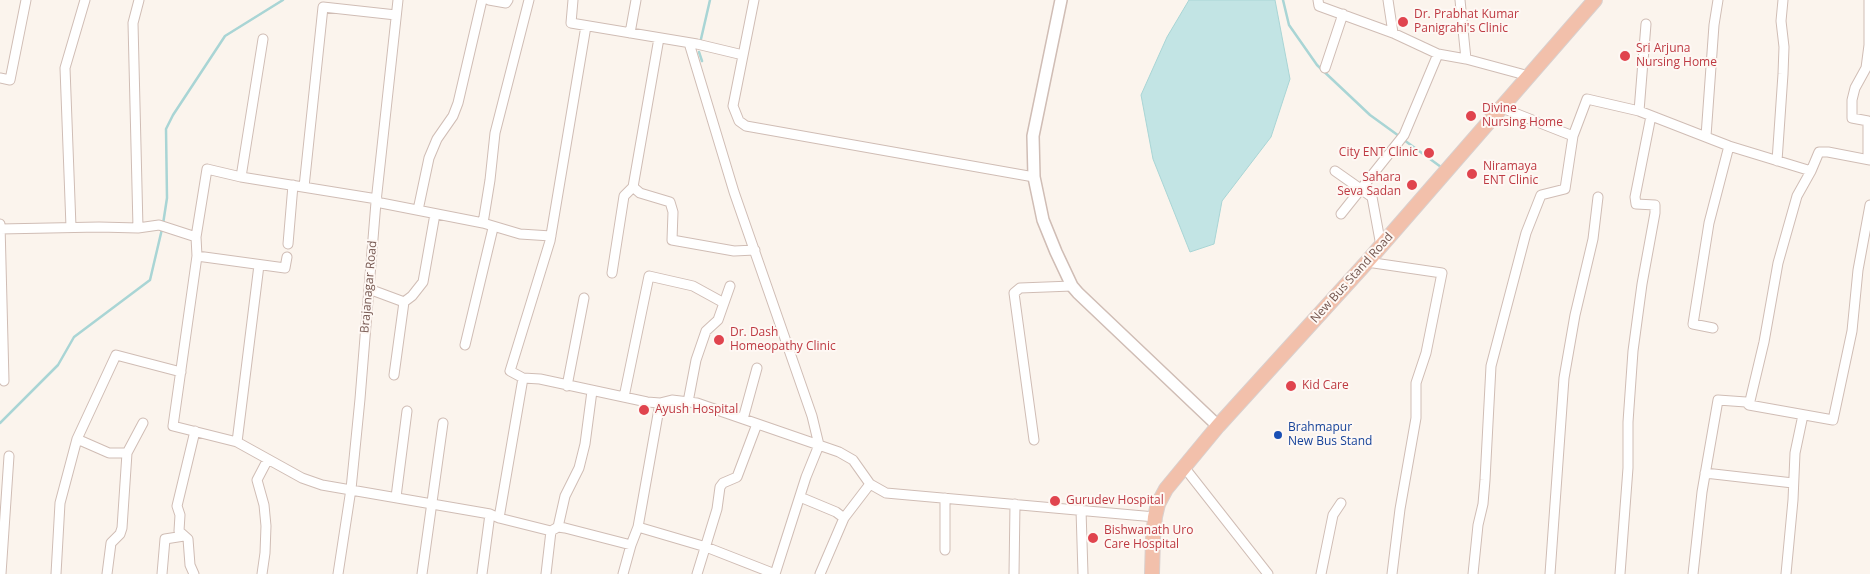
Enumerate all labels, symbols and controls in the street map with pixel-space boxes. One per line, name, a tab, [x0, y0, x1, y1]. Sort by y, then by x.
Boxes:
place label: Dr. Prabhat Kumar Panigrahi's Clinic	[1414, 8, 1519, 36]
marker: Dr. Prabhat Kumar Panigrahi's Clinic	[1396, 15, 1410, 29]
place label: Sri Arjuna Nursing Home	[1636, 42, 1717, 70]
marker: Sri Arjuna Nursing Home	[1618, 49, 1632, 63]
place label: Divine Nursing Home	[1482, 102, 1563, 130]
marker: Divine Nursing Home	[1464, 109, 1478, 123]
place label: City ENT Clinic	[1339, 146, 1418, 160]
marker: City ENT Clinic	[1422, 146, 1436, 160]
place label: Niramaya ENT Clinic	[1483, 160, 1538, 188]
marker: Niramaya ENT Clinic	[1465, 167, 1479, 181]
place label: Sahara Seva Sadan	[1337, 171, 1401, 199]
marker: Sahara Seva Sadan	[1405, 178, 1419, 192]
street label: New Bus Stand Road	[1308, 230, 1396, 326]
street label: Brajanagar Road	[358, 240, 380, 334]
place label: Dr. Dash Homeopathy Clinic	[730, 326, 836, 354]
marker: Dr. Dash Homeopathy Clinic	[712, 333, 726, 347]
marker: Kid Care	[1284, 379, 1298, 393]
place label: Kid Care	[1302, 379, 1349, 393]
marker: Ayush Hospital	[637, 403, 651, 417]
place label: Ayush Hospital	[655, 403, 738, 417]
place label: Brahmapur New Bus Stand	[1288, 421, 1372, 449]
marker: Brahmapur New Bus Stand	[1272, 429, 1284, 441]
marker: Gurudev Hospital	[1048, 494, 1062, 508]
place label: Gurudev Hospital	[1066, 494, 1164, 508]
place label: Bishwanath Uro Care Hospital	[1104, 524, 1193, 552]
marker: Bishwanath Uro Care Hospital	[1086, 531, 1100, 545]

